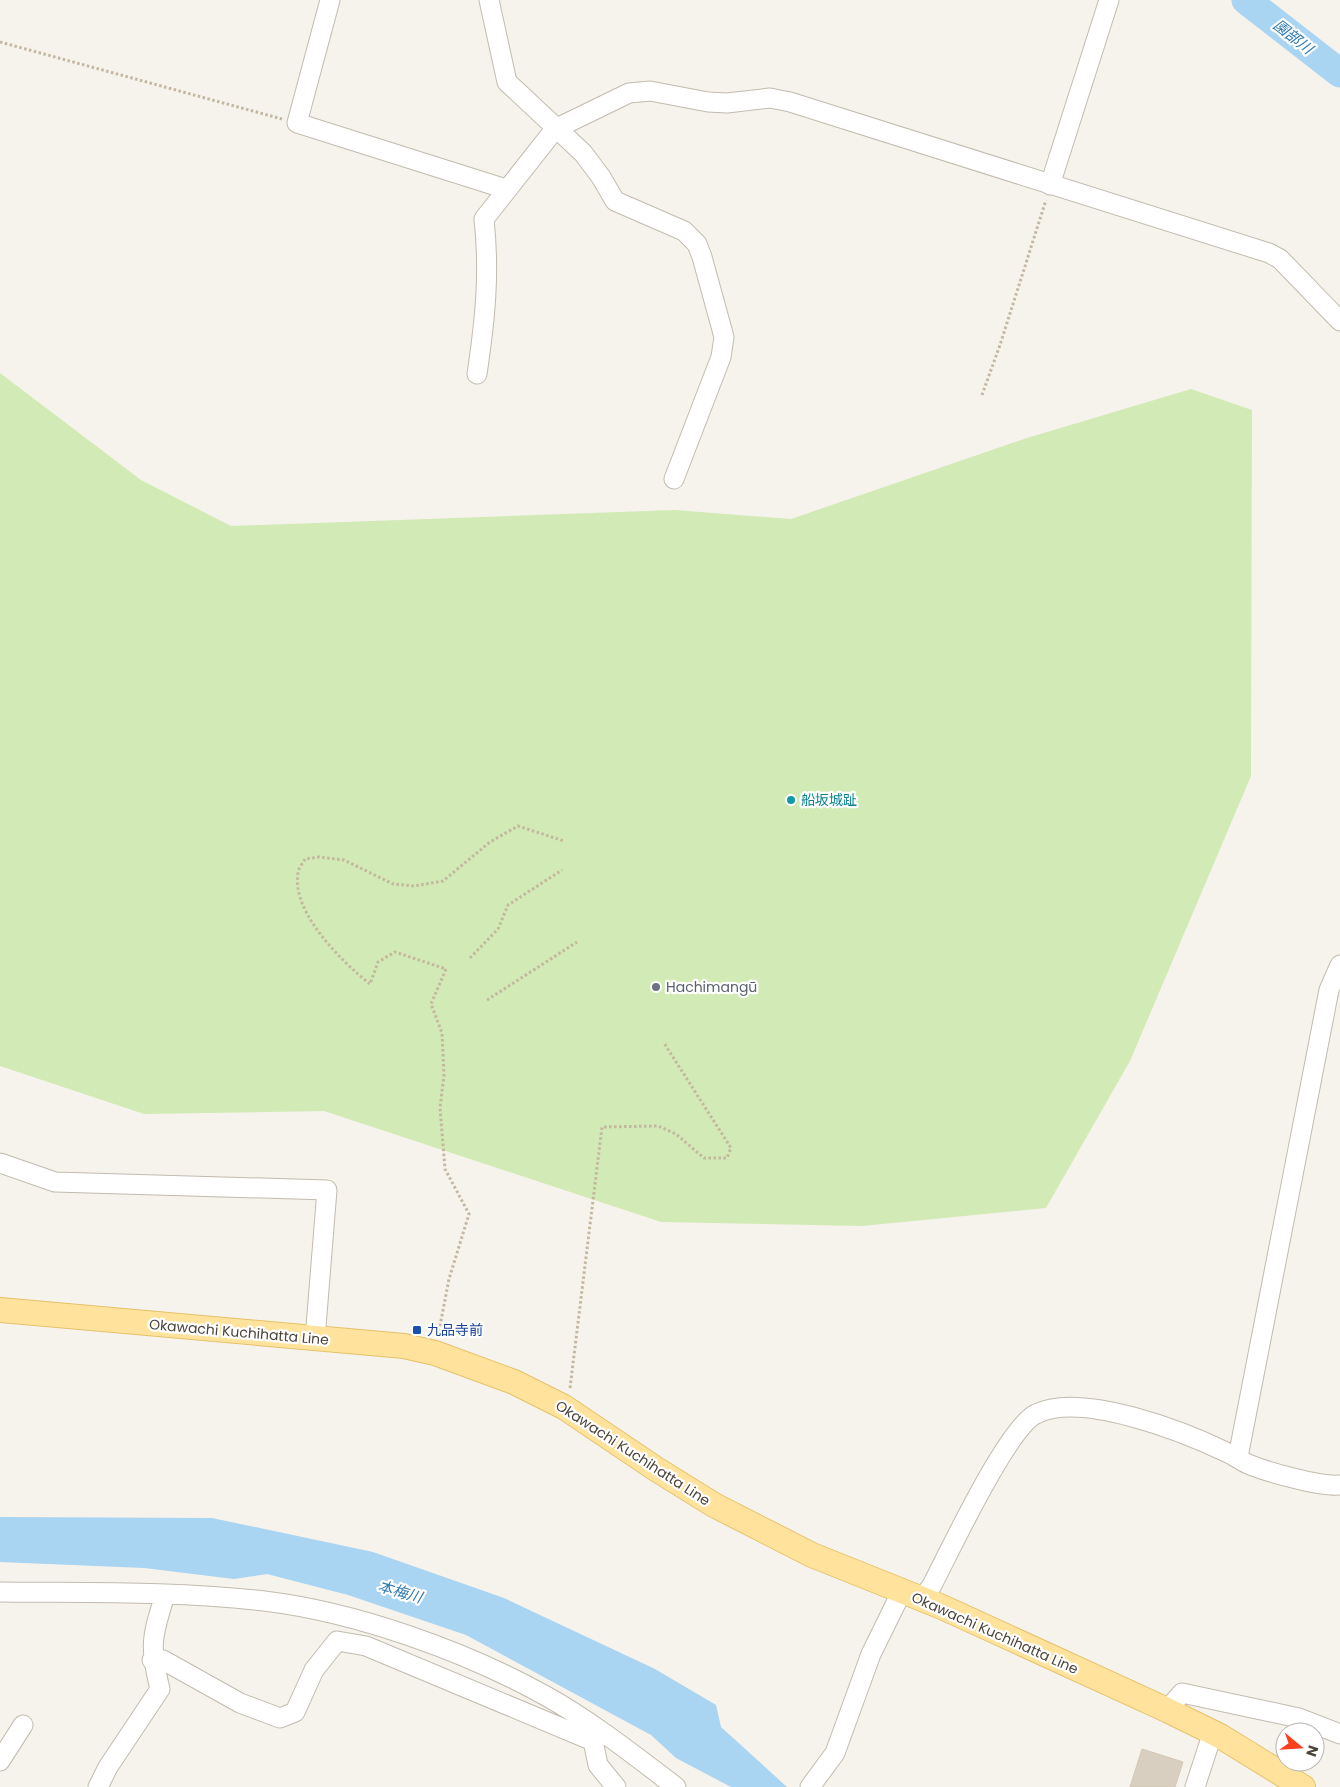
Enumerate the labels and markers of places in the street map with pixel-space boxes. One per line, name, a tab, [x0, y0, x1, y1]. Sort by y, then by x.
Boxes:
place label: 船坂城趾	[801, 790, 857, 810]
marker: 船坂城趾	[785, 794, 797, 806]
place label: Hachimangū	[666, 977, 757, 997]
marker: Hachimangū	[650, 981, 662, 993]
place label: 九品寺前	[427, 1320, 483, 1340]
marker: 九品寺前	[411, 1324, 423, 1336]

